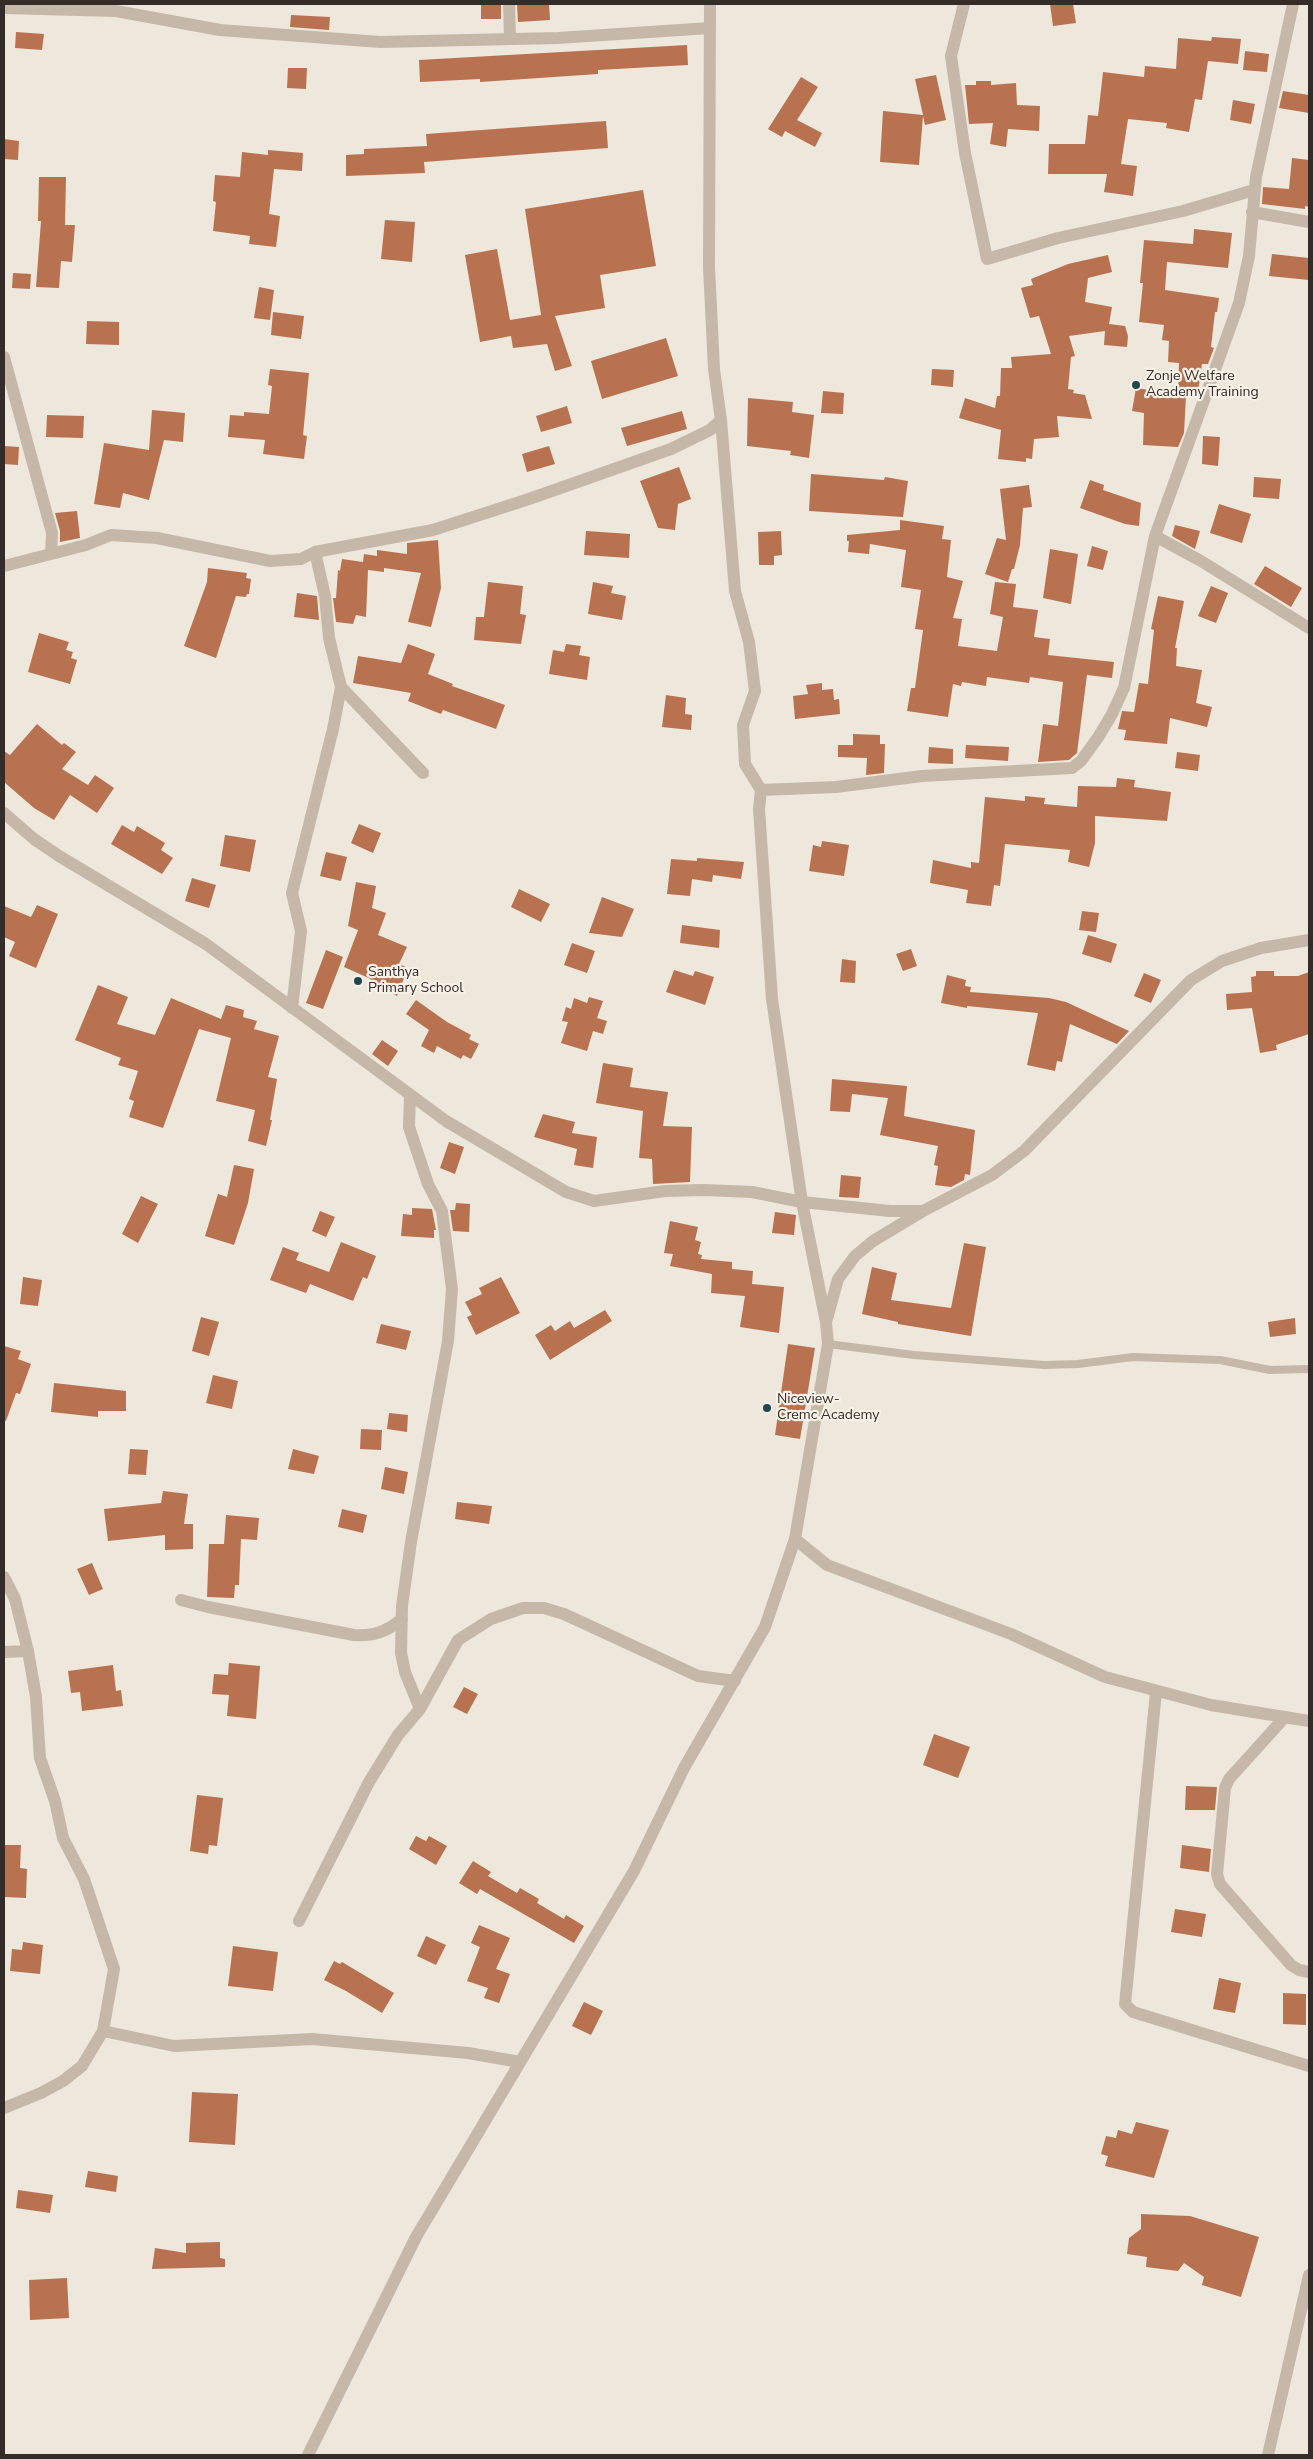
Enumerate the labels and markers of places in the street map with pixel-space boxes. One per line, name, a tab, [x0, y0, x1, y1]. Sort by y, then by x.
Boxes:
place label: Zonje Welfare Academy Training	[1146, 369, 1259, 402]
marker: Zonje Welfare Academy Training	[1130, 379, 1142, 391]
place label: Santhya Primary School	[368, 965, 463, 998]
marker: Santhya Primary School	[352, 975, 364, 987]
place label: Niceview- Cremc Academy	[777, 1392, 880, 1424]
marker: Niceview- Cremc Academy	[761, 1402, 773, 1414]

